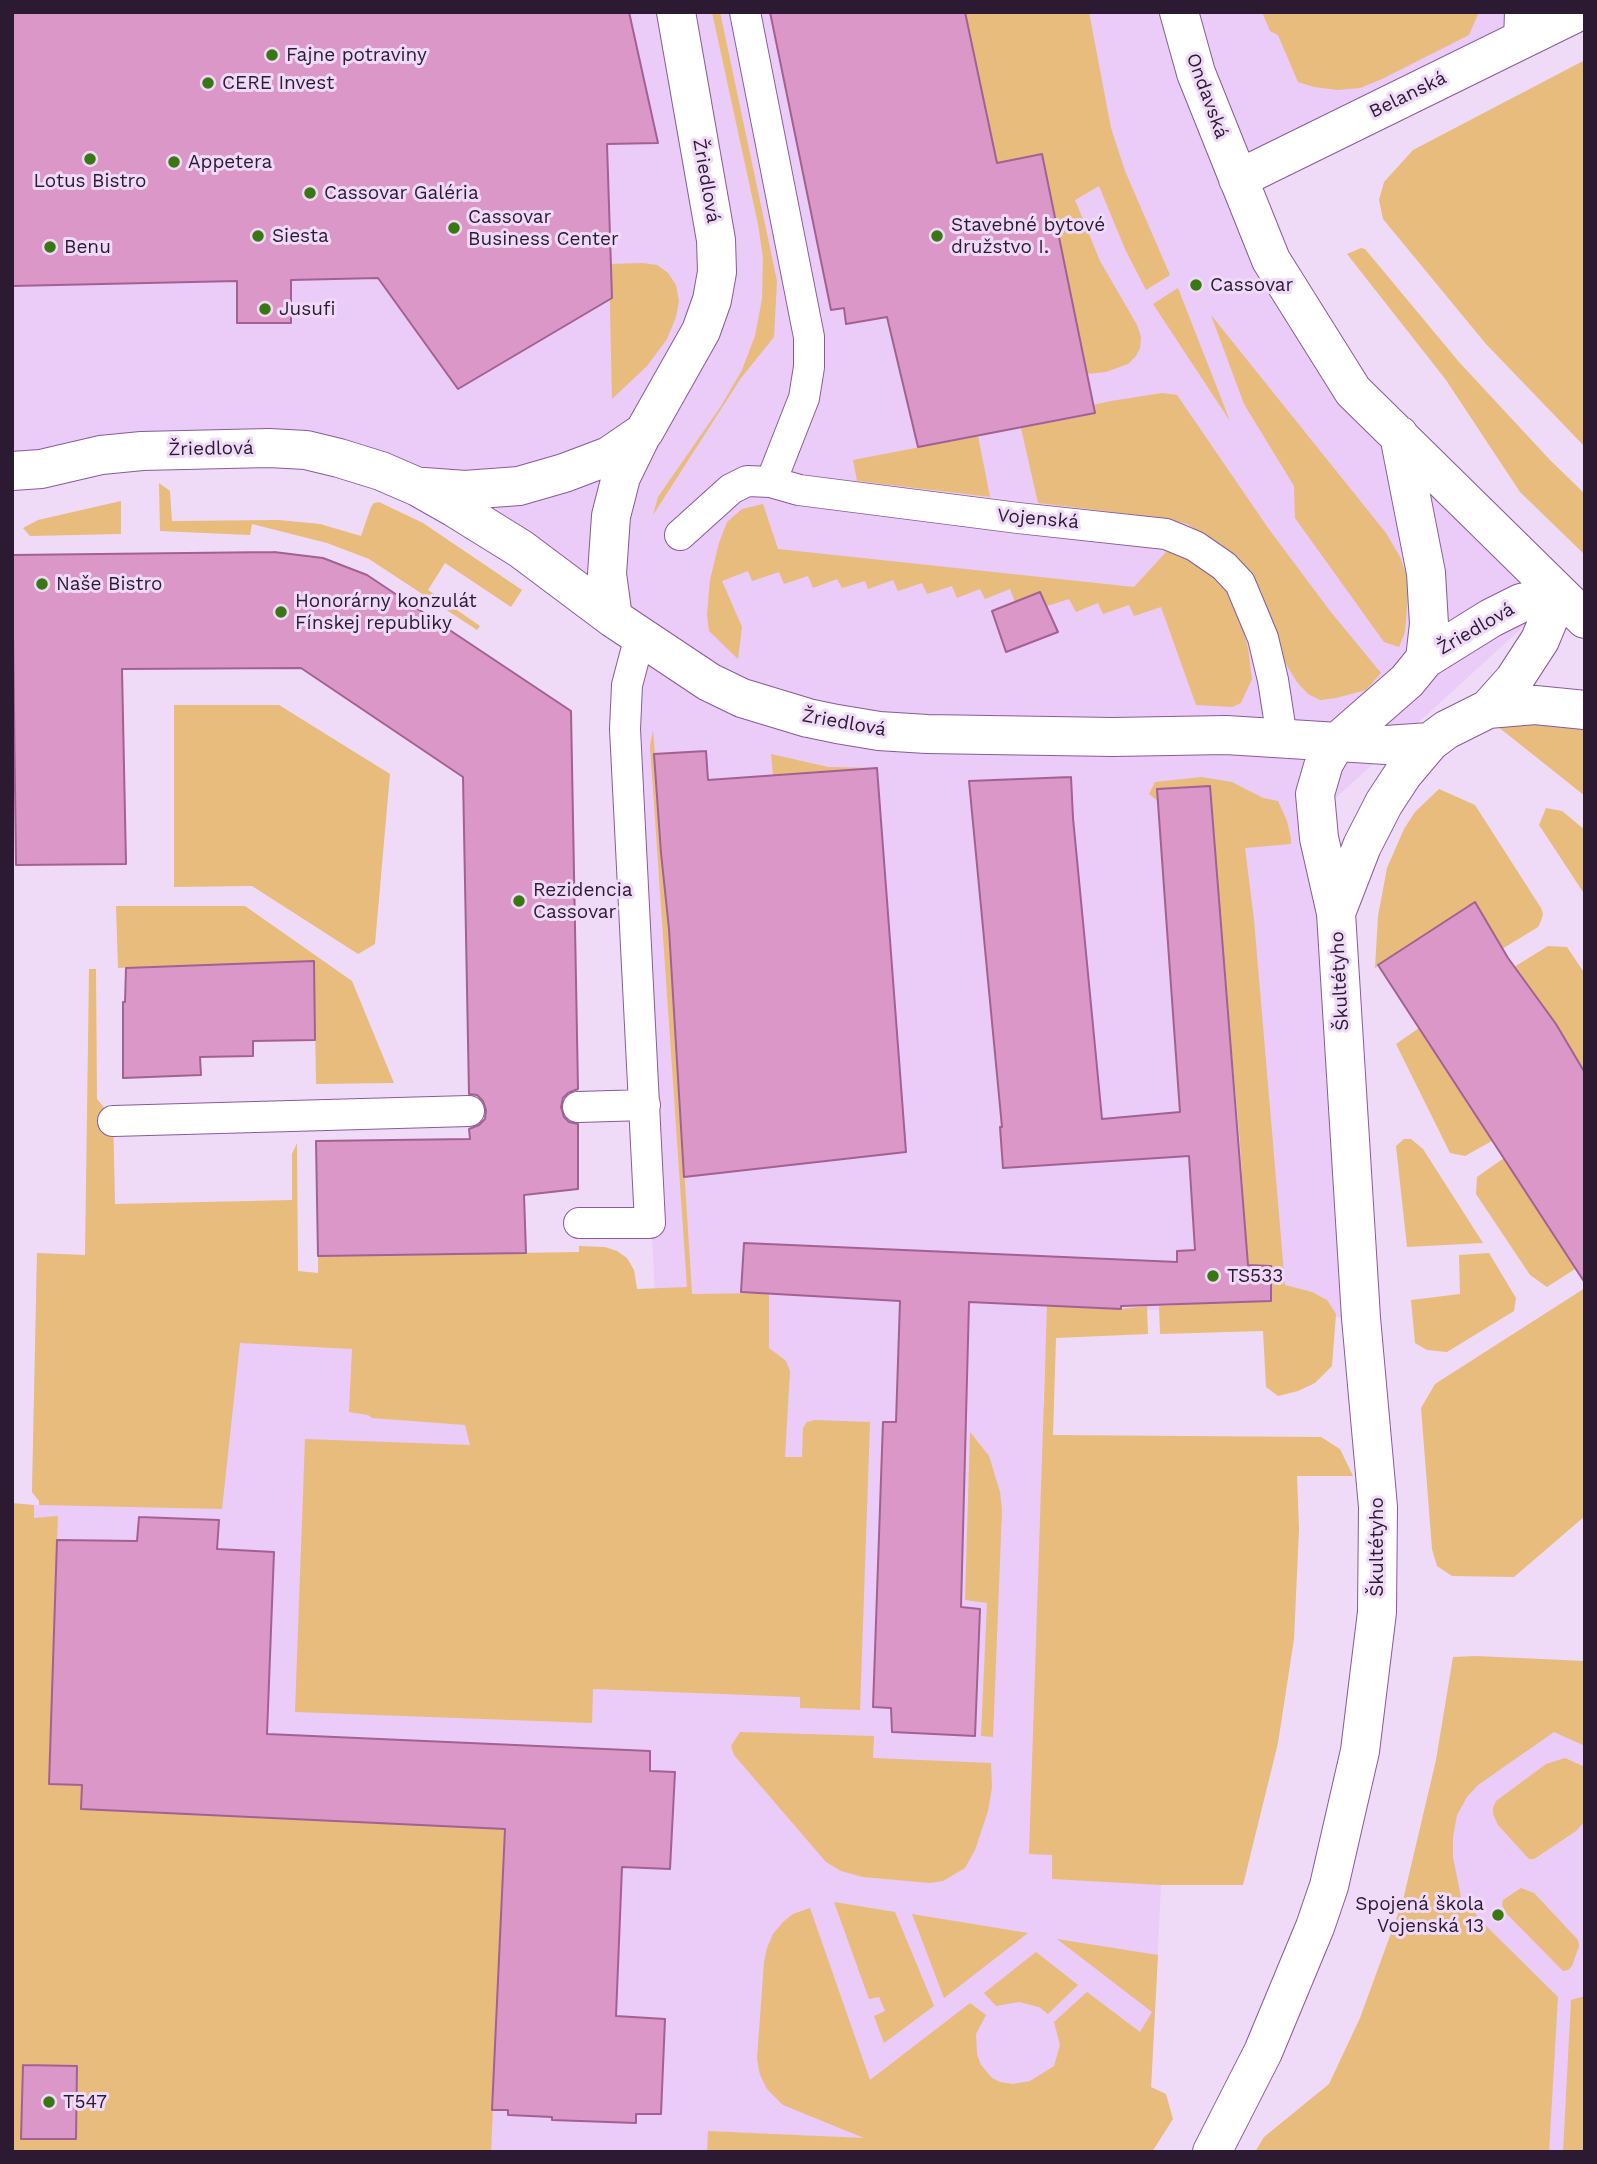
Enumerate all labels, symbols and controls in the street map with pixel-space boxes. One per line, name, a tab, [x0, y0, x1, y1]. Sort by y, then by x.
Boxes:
place label: Fajne potraviny	[286, 44, 427, 66]
marker: Fajne potraviny	[264, 47, 280, 63]
street label: Ondavská	[1181, 50, 1233, 142]
street label: Belanská	[1366, 67, 1450, 123]
place label: CERE Invest	[222, 72, 334, 94]
marker: CERE Invest	[200, 75, 216, 91]
street label: Žriedlová	[687, 137, 725, 225]
marker: Lotus Bistro	[82, 151, 98, 167]
place label: Appetera	[188, 151, 272, 173]
marker: Appetera	[166, 154, 182, 170]
place label: Lotus Bistro	[34, 170, 146, 192]
place label: Cassovar Galéria	[324, 182, 479, 204]
marker: Cassovar Galéria	[302, 185, 318, 201]
place label: Cassovar Business Center	[468, 206, 619, 250]
place label: Stavebné bytové družstvo I.	[951, 214, 1105, 258]
marker: Cassovar Business Center	[446, 220, 462, 236]
place label: Siesta	[272, 225, 329, 247]
marker: Siesta	[250, 228, 266, 244]
marker: Stavebné bytové družstvo I.	[929, 228, 945, 244]
place label: Benu	[64, 236, 111, 258]
marker: Benu	[42, 239, 58, 255]
place label: Cassovar	[1210, 274, 1293, 296]
marker: Cassovar	[1188, 277, 1204, 293]
place label: Jusufi	[279, 298, 336, 320]
marker: Jusufi	[257, 301, 273, 317]
street label: Žriedlová	[168, 437, 254, 461]
street label: Vojenská	[996, 504, 1080, 534]
place label: Naše Bistro	[56, 573, 162, 595]
marker: Naše Bistro	[34, 576, 50, 592]
place label: Honorárny konzulát Fínskej republiky	[295, 590, 477, 634]
street label: Žriedlová	[1433, 598, 1519, 660]
marker: Honorárny konzulát Fínskej republiky	[273, 604, 289, 620]
street label: Žriedlová	[800, 704, 888, 742]
place label: Rezidencia Cassovar	[533, 879, 633, 923]
marker: Rezidencia Cassovar	[511, 893, 527, 909]
street label: Škultétyho	[1326, 931, 1354, 1031]
place label: TS533	[1227, 1265, 1283, 1287]
marker: TS533	[1205, 1268, 1221, 1284]
street label: Škultétyho	[1366, 1497, 1388, 1597]
place label: Spojená škola Vojenská 13	[1355, 1893, 1484, 1937]
marker: Spojená škola Vojenská 13	[1490, 1907, 1506, 1923]
place label: T547	[63, 2091, 107, 2113]
marker: T547	[41, 2094, 57, 2110]

